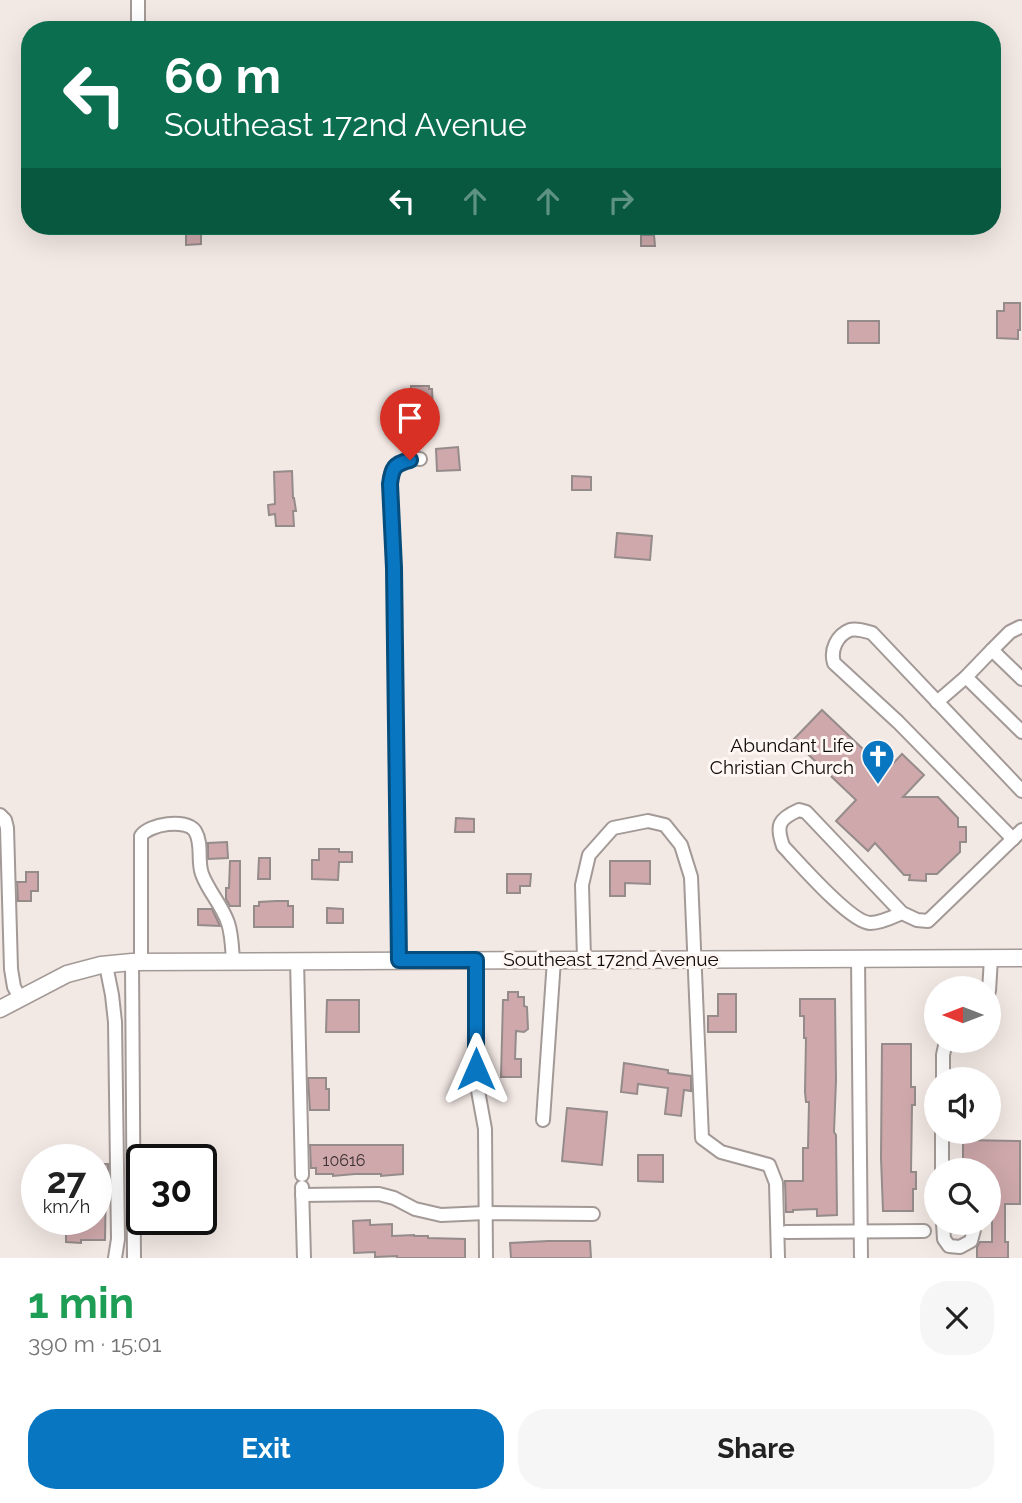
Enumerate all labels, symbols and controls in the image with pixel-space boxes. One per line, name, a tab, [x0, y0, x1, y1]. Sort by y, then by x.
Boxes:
text: 60 m	[164, 47, 281, 104]
icon: left	[49, 49, 140, 140]
text: Southeast 172nd Avenue	[164, 106, 527, 143]
icon: left	[383, 182, 421, 220]
icon: ahead	[456, 182, 494, 220]
icon: ahead	[529, 182, 567, 220]
icon: right	[602, 182, 640, 220]
pin	[380, 388, 440, 460]
icon: arrive	[391, 399, 429, 437]
place label: Abundant Life Christian Church	[710, 734, 854, 778]
church icon: Abundant Life Christian Church	[859, 737, 897, 786]
street label: Southeast 172nd Avenue	[503, 948, 719, 970]
north arrow	[924, 976, 1001, 1054]
map controls	[924, 976, 1001, 1235]
position arrow	[439, 1032, 513, 1106]
button: sound	[924, 1067, 1001, 1144]
speed limit sign: 30	[126, 1144, 217, 1235]
house number: 10616	[323, 1151, 365, 1170]
button: search	[924, 1158, 1001, 1235]
text: 27	[47, 1160, 86, 1201]
text: km/h	[43, 1196, 90, 1217]
text: 1 min	[28, 1279, 134, 1328]
button: close	[920, 1281, 994, 1355]
text: 390 m · 15:01	[28, 1330, 162, 1357]
button: Exit	[28, 1409, 504, 1489]
button: Share	[518, 1409, 994, 1489]

